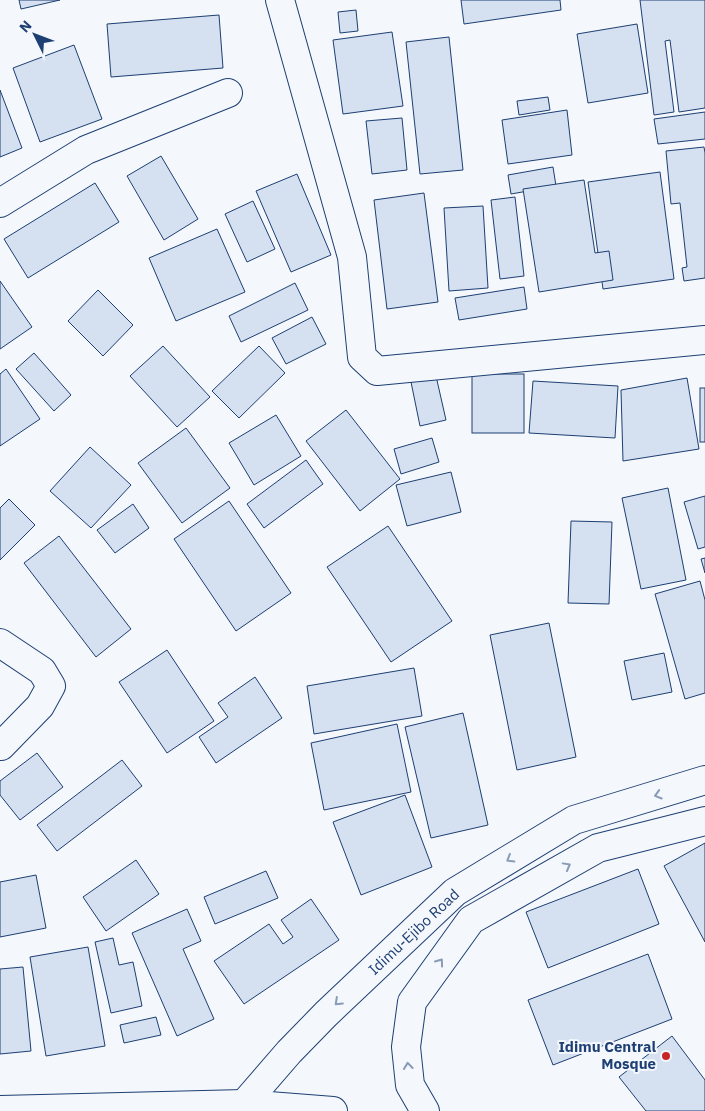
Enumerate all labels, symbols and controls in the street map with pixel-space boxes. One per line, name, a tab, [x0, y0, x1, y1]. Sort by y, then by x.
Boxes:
north arrow	[10, 10, 60, 60]
text: N	[15, 17, 35, 36]
one-way arrow	[655, 789, 663, 799]
one-way arrow	[507, 852, 516, 862]
one-way arrow	[562, 862, 571, 872]
street label: Idimu-Ejibo Road	[364, 885, 463, 979]
one-way arrow	[434, 959, 443, 968]
one-way arrow	[335, 996, 344, 1005]
place label: Idimu Central Mosque	[558, 1037, 656, 1073]
marker: Idimu Central Mosque	[660, 1050, 672, 1062]
one-way arrow	[403, 1062, 414, 1070]

